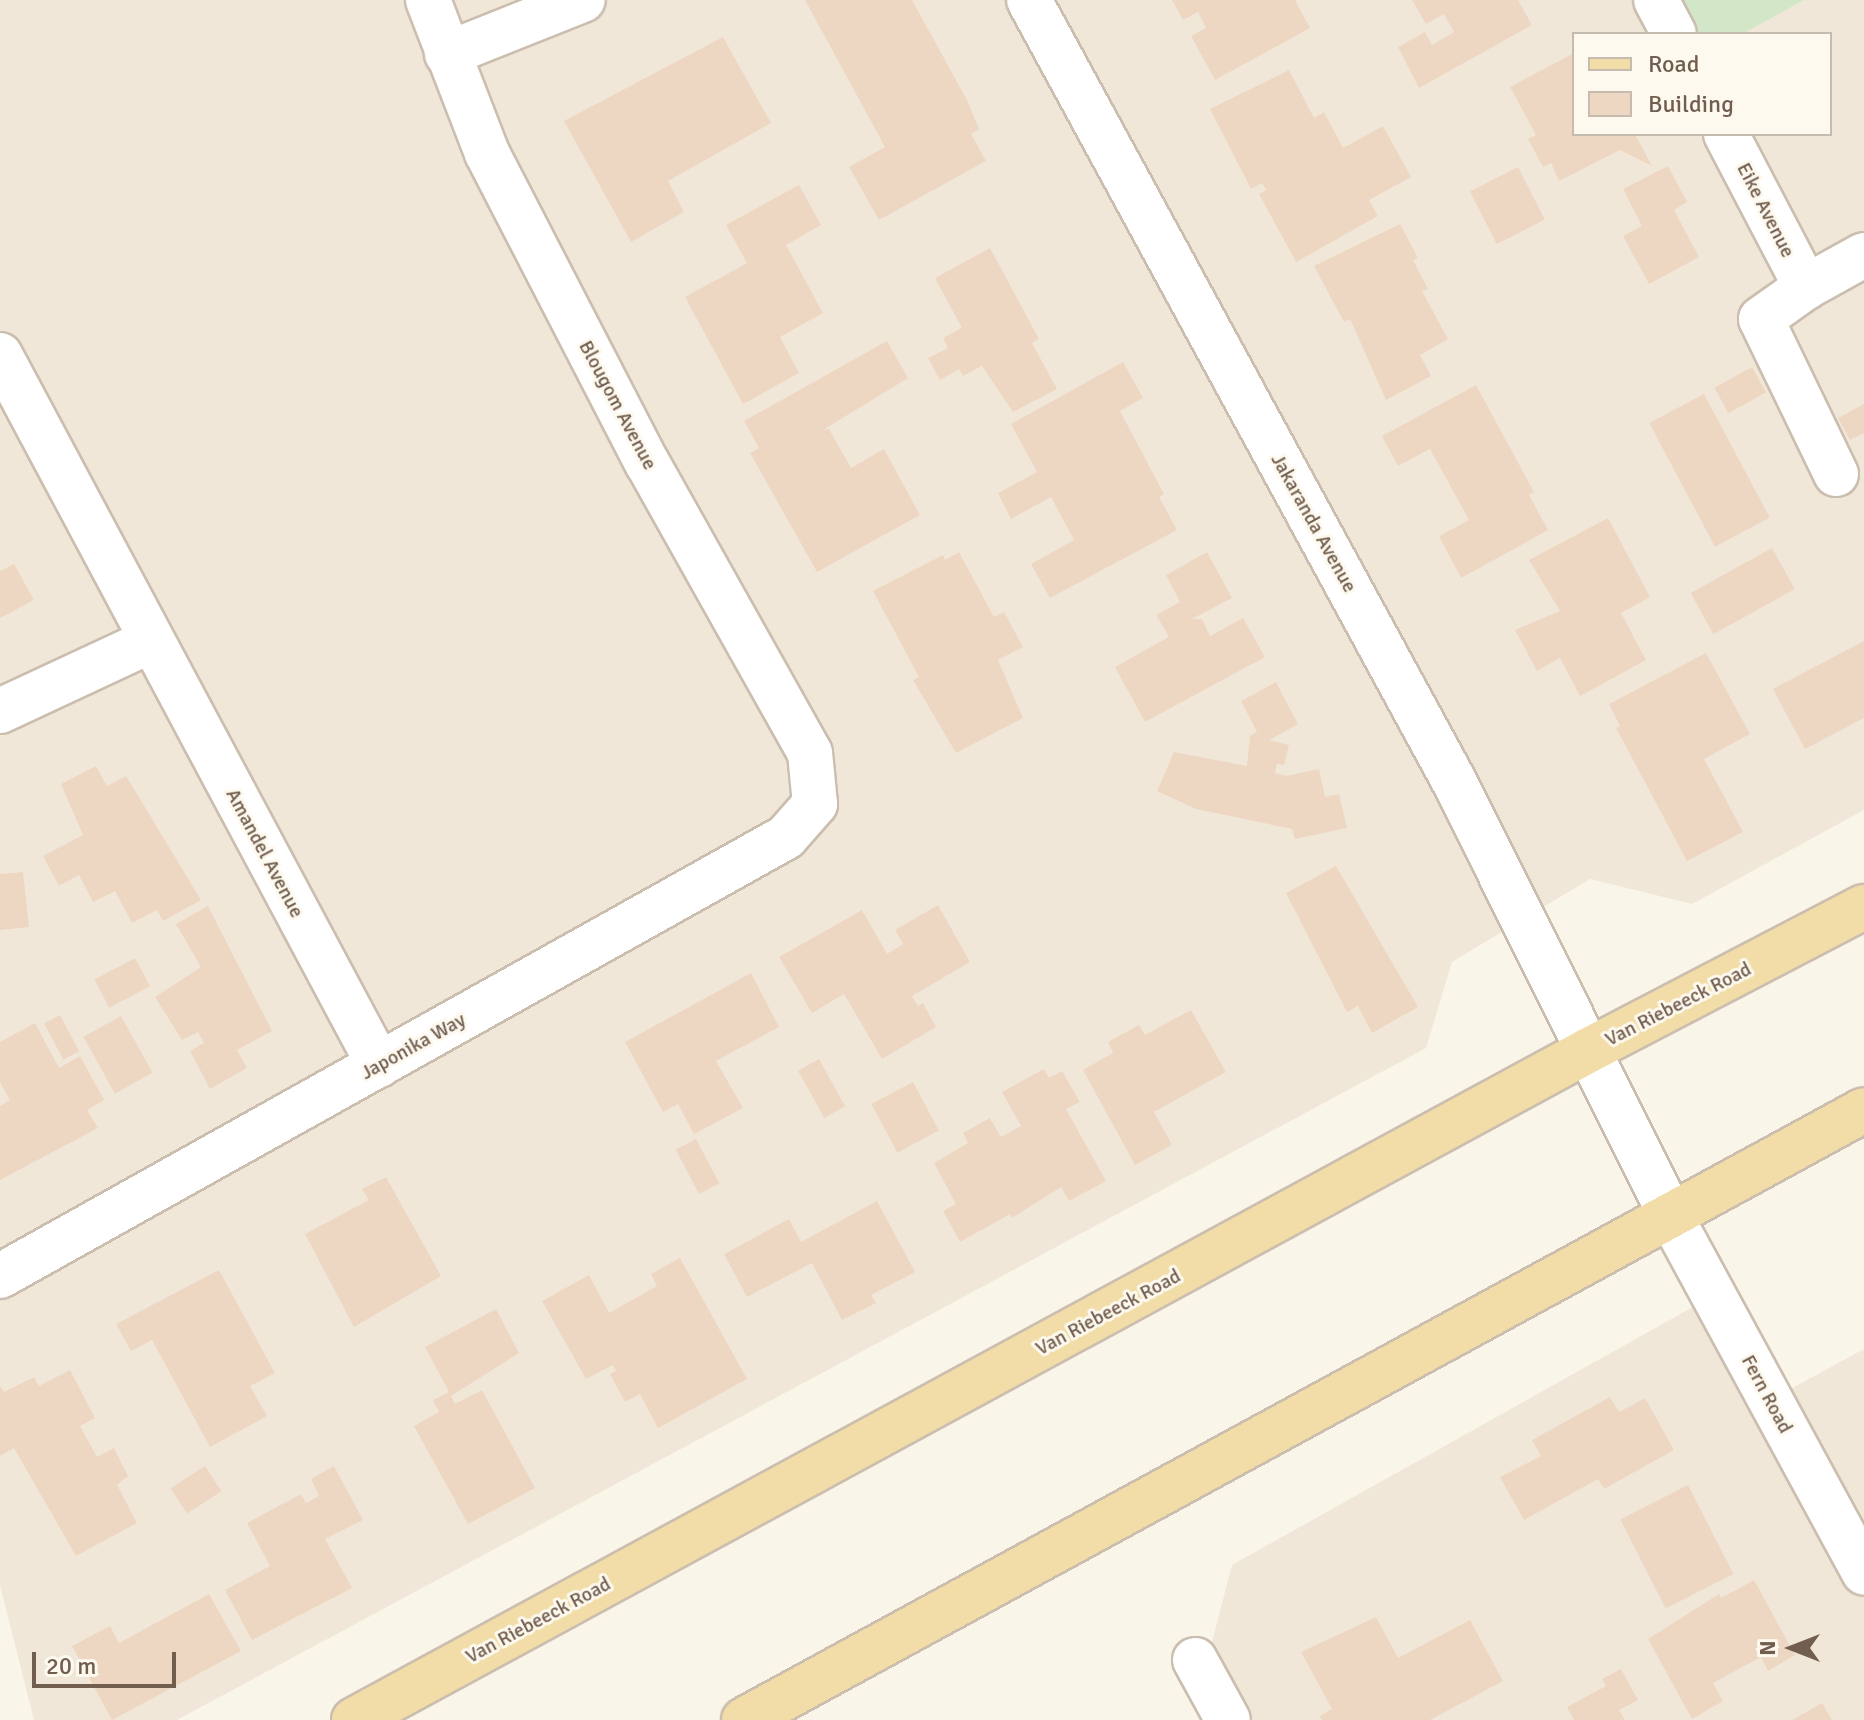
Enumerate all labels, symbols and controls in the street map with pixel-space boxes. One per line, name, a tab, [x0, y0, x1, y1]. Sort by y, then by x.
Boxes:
legend	[1572, 32, 1832, 136]
text: Road	[1648, 49, 1699, 79]
text: Building	[1648, 89, 1734, 119]
street label: Eike Avenue	[1732, 159, 1800, 261]
street label: Blougom Avenue	[574, 336, 662, 474]
street label: Jakaranda Avenue	[1266, 450, 1362, 596]
street label: Amandel Avenue	[221, 784, 309, 922]
street label: Van Riebeeck Road	[1601, 957, 1755, 1051]
street label: Japonika Way	[356, 1007, 470, 1085]
street label: Van Riebeeck Road	[1031, 1264, 1185, 1360]
street label: Fern Road	[1736, 1351, 1798, 1437]
street label: Van Riebeeck Road	[461, 1572, 615, 1668]
north arrow	[1752, 1608, 1832, 1688]
scale bar	[36, 1636, 180, 1686]
text: N	[1754, 1640, 1781, 1656]
text: 20 m	[46, 1651, 96, 1681]

